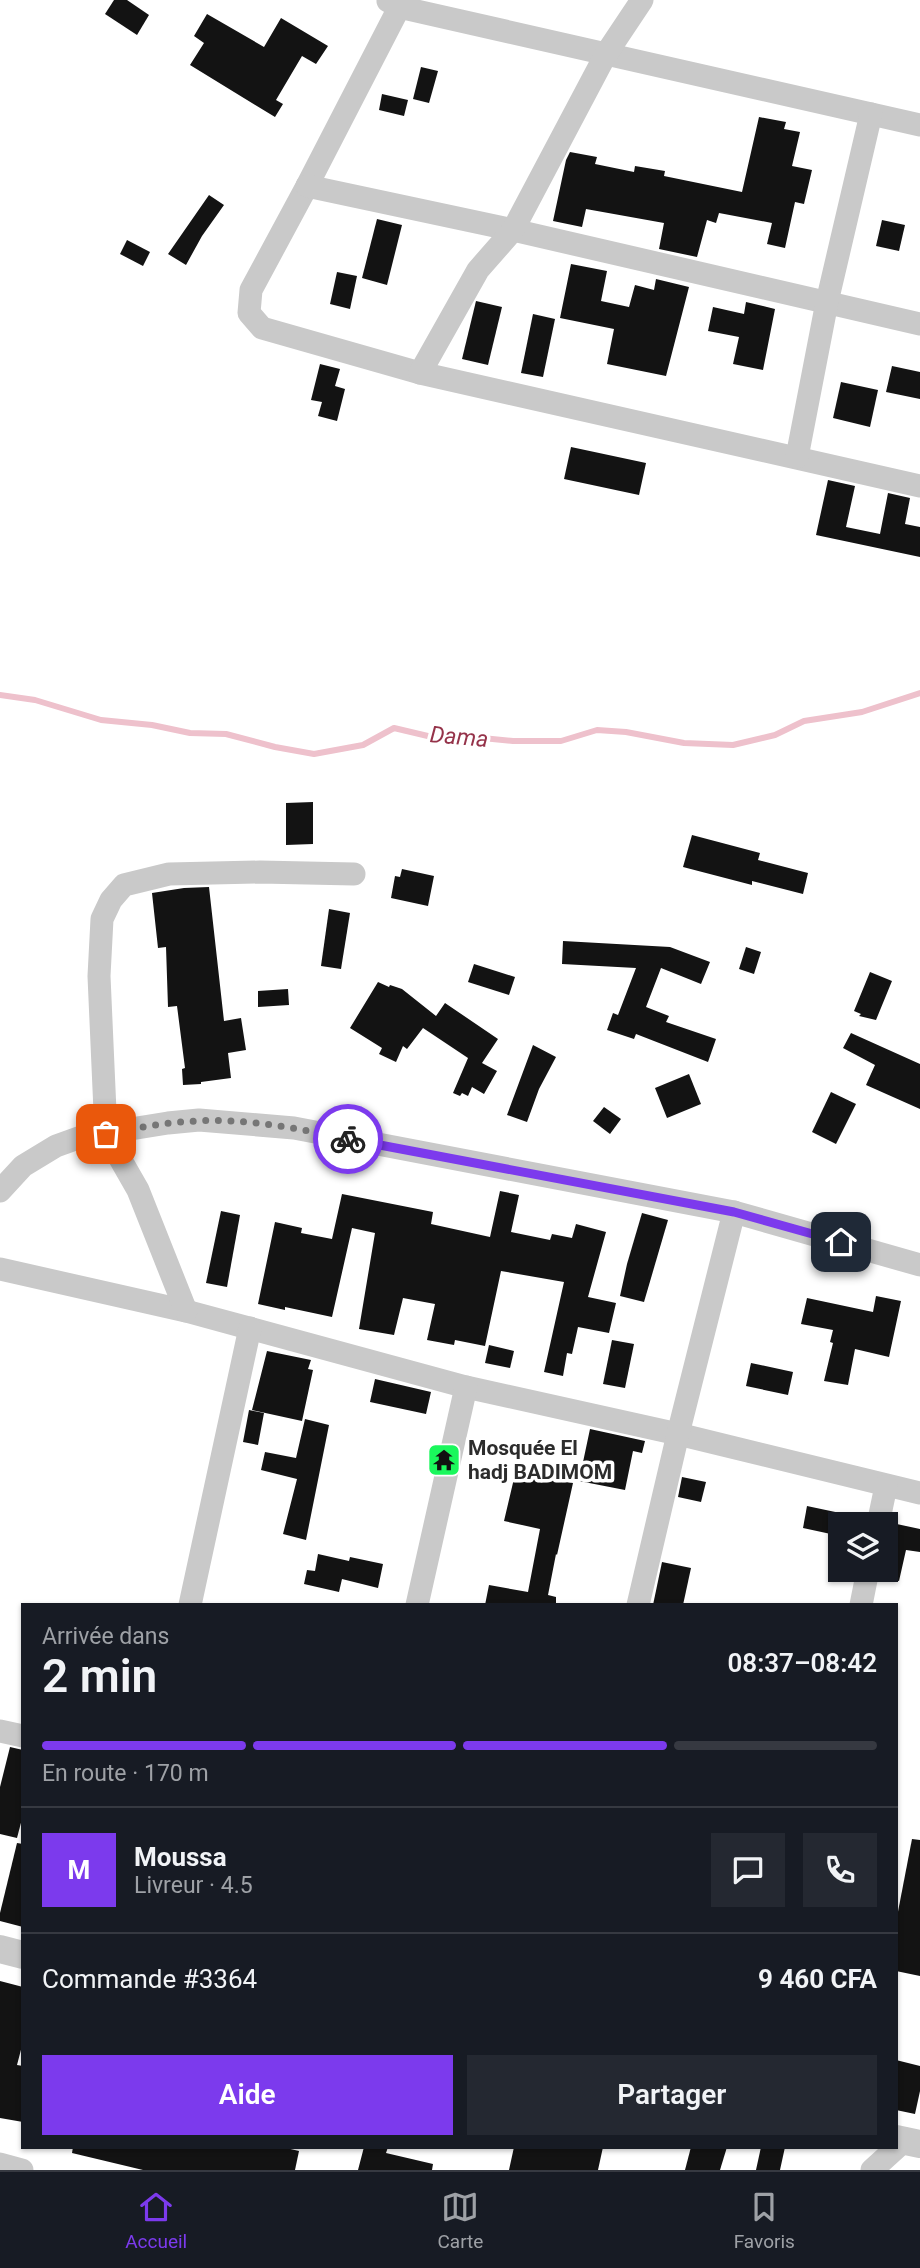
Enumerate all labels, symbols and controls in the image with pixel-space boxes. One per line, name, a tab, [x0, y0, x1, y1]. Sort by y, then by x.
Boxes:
water label: Dama	[429, 721, 489, 753]
pin	[76, 1104, 136, 1164]
courier	[313, 1104, 383, 1174]
icon: bag	[87, 1115, 125, 1153]
icon: bike	[329, 1120, 367, 1158]
pin	[811, 1212, 871, 1272]
icon: home	[822, 1223, 860, 1261]
place label: Mosquée El hadj BADIMOM	[468, 1436, 612, 1484]
temple icon: Mosquée El hadj BADIMOM	[425, 1441, 463, 1479]
map controls	[828, 1512, 898, 1582]
button: layers	[828, 1512, 898, 1582]
text: Arrivée dans	[42, 1623, 169, 1650]
text: 08:37–08:42	[727, 1648, 877, 1678]
text: 2 min	[42, 1649, 157, 1703]
text: En route · 170 m	[42, 1760, 209, 1787]
button: chat	[711, 1833, 785, 1907]
button: phone	[803, 1833, 877, 1907]
text: Moussa	[134, 1842, 227, 1872]
text: M	[68, 1855, 90, 1885]
text: Livreur · 4.5	[134, 1872, 253, 1899]
text: Commande #3364	[42, 1964, 257, 1994]
text: 9 460 CFA	[758, 1964, 877, 1994]
button: Aide	[42, 2055, 453, 2135]
button: Partager	[467, 2055, 877, 2135]
tab: Accueil	[125, 2188, 187, 2253]
tab: Carte	[438, 2188, 483, 2253]
tab: Favoris	[734, 2188, 795, 2253]

